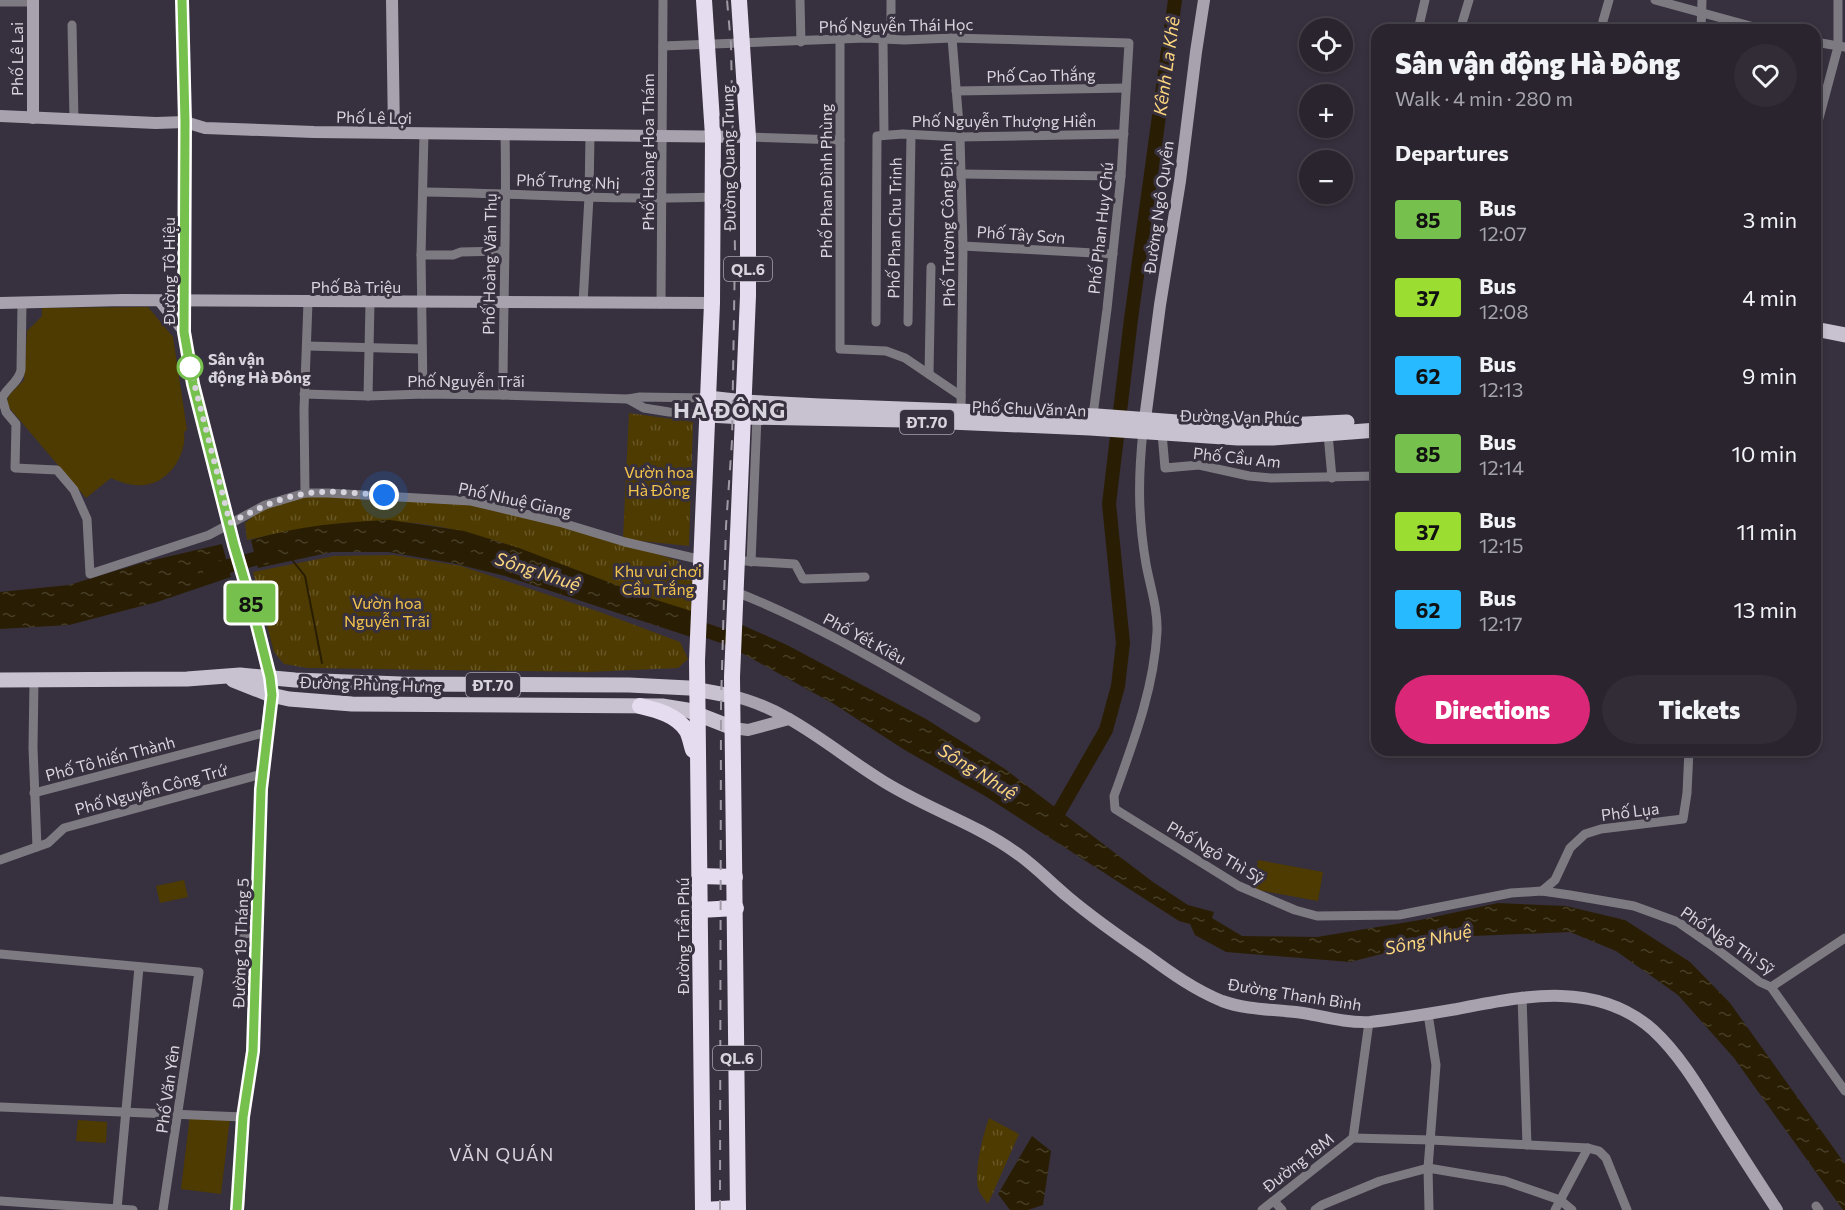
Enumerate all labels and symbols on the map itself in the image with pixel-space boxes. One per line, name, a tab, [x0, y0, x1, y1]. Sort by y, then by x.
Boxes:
street label: Phố Nguyễn Thái Học	[819, 14, 974, 36]
water label: Kênh La Khê	[1148, 15, 1184, 117]
street label: Phố Lê Lai	[7, 22, 26, 96]
street label: Phố Cao Thắng	[986, 65, 1096, 85]
street label: Phố Hoàng Hoa Thám	[638, 73, 657, 231]
street label: Đường Quang Trung	[717, 84, 739, 232]
street label: Phố Phan Đình Phùng	[816, 103, 835, 258]
street label: Phố Lê Lợi	[336, 107, 412, 127]
street label: Phố Nguyễn Thượng Hiền	[912, 111, 1096, 130]
street label: Đường Ngô Quyền	[1139, 139, 1177, 276]
street label: Phố Trương Công Định	[936, 143, 958, 307]
street label: Phố Phan Chu Trinh	[883, 157, 905, 299]
street label: Phố Phan Huy Chú	[1084, 161, 1116, 295]
street label: Phố Trưng Nhị	[516, 170, 620, 192]
street label: Phố Hoàng Văn Thụ	[478, 193, 500, 335]
street label: Đường Tô Hiệu	[159, 217, 178, 326]
street label: Phố Tây Sơn	[976, 221, 1066, 247]
road number: QL.6	[724, 257, 772, 281]
street label: Phố Bà Triệu	[311, 277, 401, 296]
place label: Sân vận động Hà Đông	[208, 349, 311, 387]
marker: Sân vận động Hà Đông	[177, 354, 203, 380]
street label: Phố Nguyễn Trãi	[407, 371, 525, 390]
district label: HÀ ĐÔNG	[673, 396, 787, 423]
street label: Phố Chu Văn An	[971, 397, 1087, 419]
street label: Đường Vạn Phúc	[1179, 405, 1300, 427]
road number: ĐT.70	[900, 410, 954, 434]
street label: Phố Cầu Am	[1192, 443, 1282, 471]
park label: Vườn hoa Hà Đông	[624, 462, 694, 499]
street label: Phố Nhuệ Giang	[457, 478, 574, 520]
your location	[369, 480, 399, 510]
water label: Sông Nhuệ	[493, 547, 584, 595]
park label: Khu vui chơi Cầu Trắng	[614, 561, 702, 598]
line badge: 85	[224, 584, 278, 622]
park label: Vườn hoa Nguyễn Trãi	[344, 593, 430, 630]
street label: Phố Yết Kiêu	[820, 608, 910, 668]
street label: Đường Phùng Hưng	[299, 672, 443, 696]
road number: ĐT.70	[466, 673, 520, 697]
street label: Phố Tô hiến Thành	[43, 732, 177, 784]
water label: Sông Nhuệ	[935, 738, 1022, 804]
street label: Phố Nguyễn Công Trứ	[73, 759, 230, 819]
street label: Phố Lụa	[1600, 798, 1660, 824]
street label: Phố Ngô Thì Sỹ	[1164, 817, 1268, 887]
street label: Đường 19 Tháng 5	[228, 878, 252, 1009]
street label: Đường Trần Phú	[673, 878, 692, 995]
street label: Phố Ngô Thì Sỹ	[1678, 902, 1778, 978]
water label: Sông Nhuệ	[1383, 919, 1474, 959]
street label: Đường Thanh Bình	[1226, 974, 1363, 1014]
street label: Phố Văn Yên	[151, 1044, 183, 1134]
road number: QL.6	[713, 1046, 761, 1070]
street label: Đường 18M	[1258, 1128, 1337, 1196]
district label: VĂN QUÁN	[449, 1143, 555, 1165]

